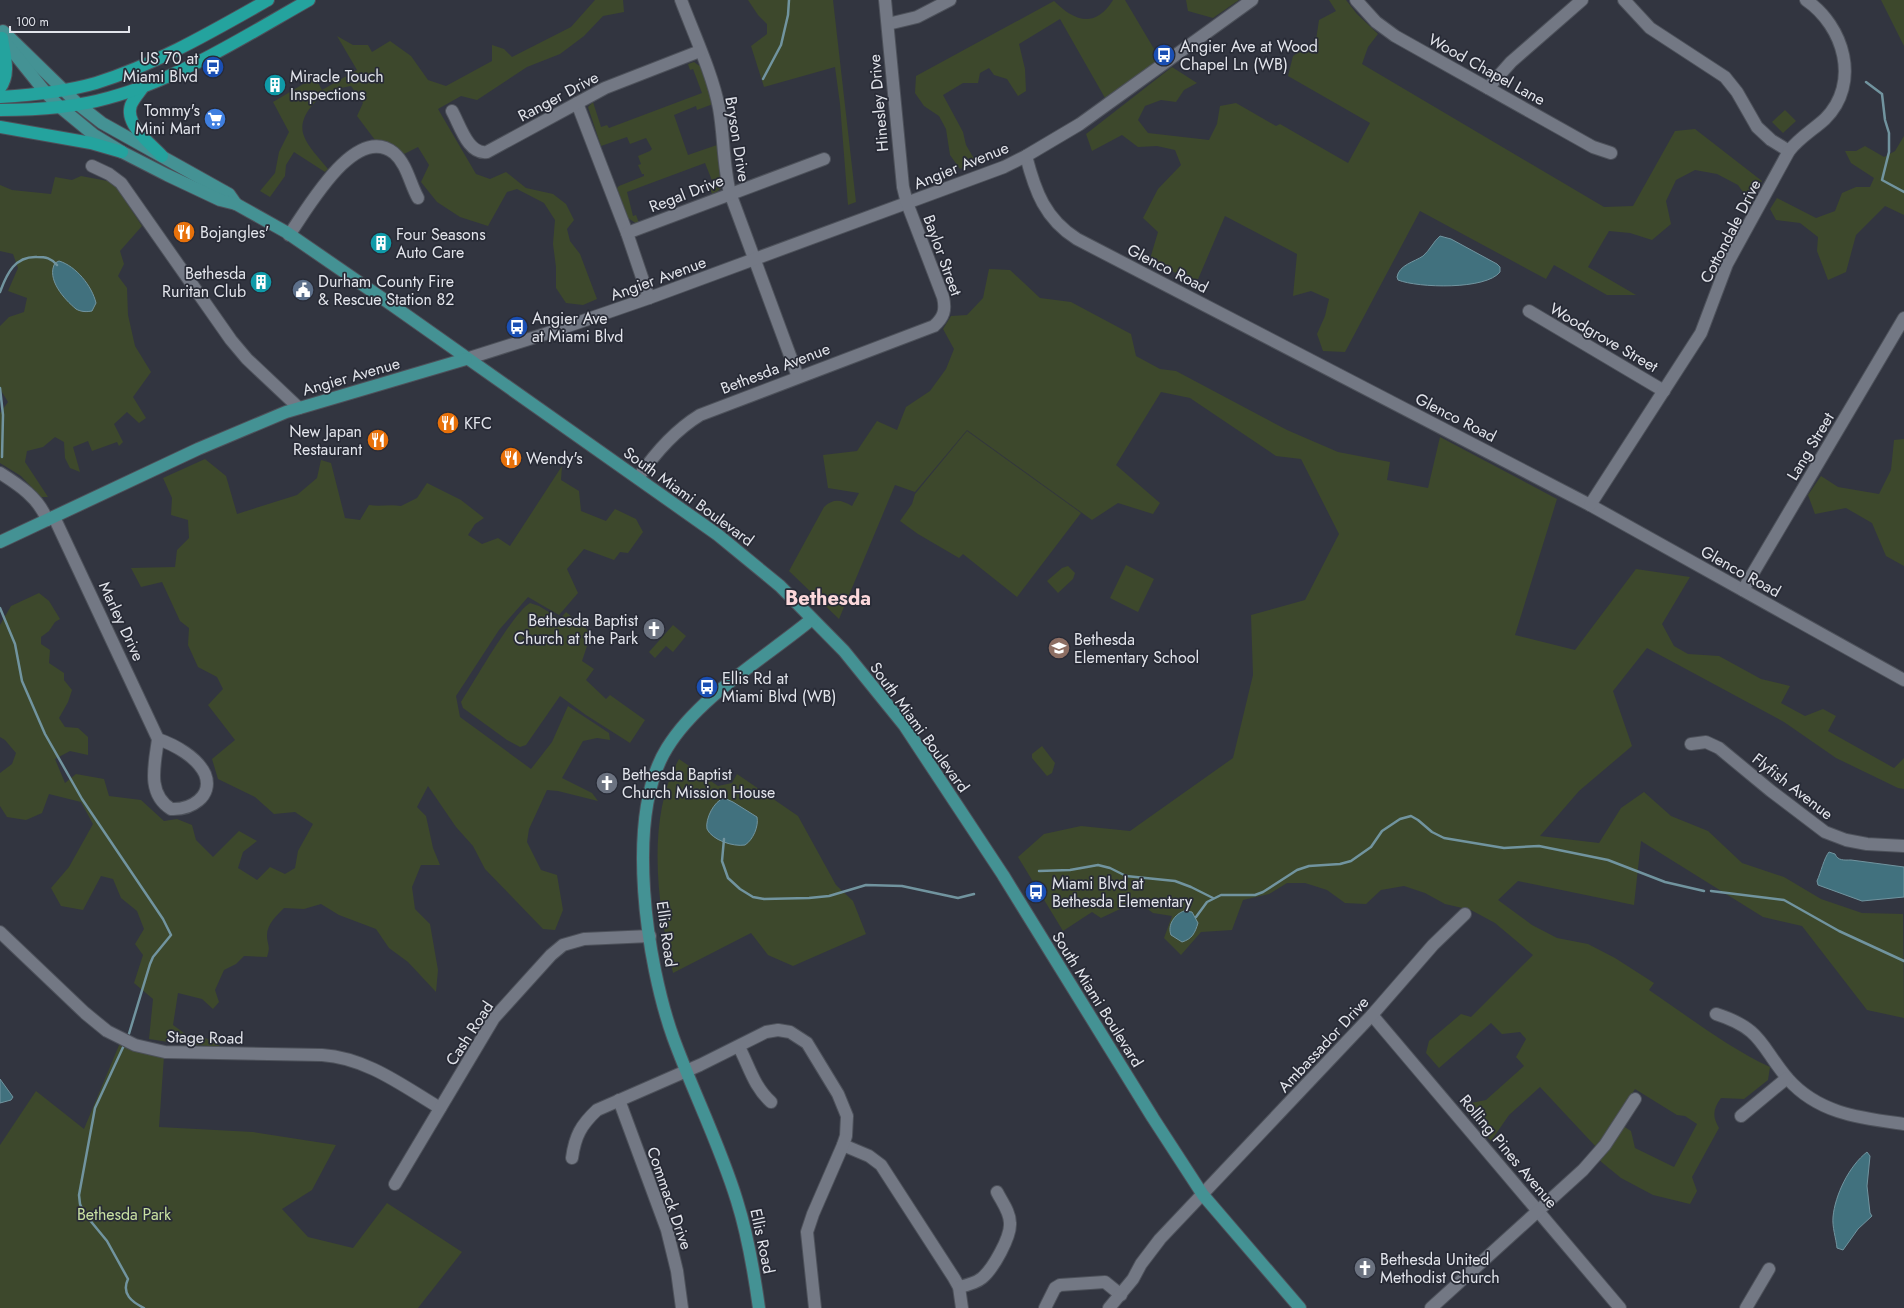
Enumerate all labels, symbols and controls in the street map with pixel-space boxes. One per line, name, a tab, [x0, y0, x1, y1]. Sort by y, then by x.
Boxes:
scale bar	[10, 8, 129, 34]
text: 100 m	[16, 13, 49, 31]
street label: Wood Chapel Lane	[1424, 28, 1549, 111]
place label: Angier Ave at Wood Chapel Ln (WB)	[1180, 35, 1318, 76]
bus stop icon: Angier Ave at Wood Chapel Ln (WB)	[1151, 42, 1177, 68]
place label: US 70 at Miami Blvd	[123, 47, 198, 88]
street label: Hinesley Drive	[863, 53, 894, 153]
bus stop icon: US 70 at Miami Blvd	[200, 54, 226, 80]
place label: Miracle Touch Inspections	[290, 65, 384, 106]
street label: Ranger Drive	[514, 66, 603, 127]
building icon: Miracle Touch Inspections	[262, 72, 288, 98]
street label: Bryson Drive	[719, 95, 756, 183]
place label: Tommy's Mini Mart	[136, 99, 200, 140]
supermarket icon: Tommy's Mini Mart	[202, 106, 228, 132]
street label: Angier Avenue	[910, 136, 1012, 195]
street label: Regal Drive	[646, 169, 727, 218]
street label: Cottondale Drive	[1694, 175, 1766, 287]
street label: Baylor Street	[917, 212, 968, 299]
restaurant icon: Bojangles'	[171, 219, 197, 245]
place label: Bojangles'	[200, 221, 269, 244]
place label: Four Seasons Auto Care	[396, 223, 486, 264]
building icon: Four Seasons Auto Care	[368, 230, 394, 256]
street label: Glenco Road	[1123, 238, 1212, 299]
street label: Angier Avenue	[607, 250, 709, 306]
place label: Bethesda Ruritan Club	[162, 262, 246, 303]
building icon: Bethesda Ruritan Club	[248, 269, 274, 295]
place label: Durham County Fire & Rescue Station 82	[318, 270, 454, 311]
public building icon: Durham County Fire & Rescue Station 82	[290, 277, 316, 303]
street label: Woodgrove Street	[1545, 297, 1662, 378]
place label: Angier Ave at Miami Blvd	[532, 307, 623, 348]
bus stop icon: Angier Ave at Miami Blvd	[504, 314, 530, 340]
street label: Bethesda Avenue	[717, 337, 833, 400]
street label: Angier Avenue	[300, 352, 403, 401]
street label: Glenco Road	[1411, 387, 1500, 448]
street label: Lang Street	[1781, 408, 1840, 484]
restaurant icon: KFC	[435, 410, 461, 436]
place label: KFC	[464, 412, 492, 435]
place label: New Japan Restaurant	[289, 420, 362, 461]
restaurant icon: New Japan Restaurant	[365, 427, 391, 453]
street label: South Miami Boulevard	[619, 441, 759, 552]
restaurant icon: Wendy's	[498, 445, 524, 471]
place label: Wendy's	[526, 447, 583, 470]
street label: Glenco Road	[1697, 540, 1785, 603]
street label: Marley Drive	[93, 578, 150, 665]
district label: Bethesda	[785, 584, 871, 613]
place label: Bethesda Baptist Church at the Park	[514, 609, 639, 650]
church icon: Bethesda Baptist Church at the Park	[641, 616, 667, 642]
place label: Bethesda Elementary School	[1074, 628, 1199, 669]
school or university icon: Bethesda Elementary School	[1046, 635, 1072, 661]
street label: South Miami Boulevard	[864, 657, 975, 797]
place label: Ellis Rd at Miami Blvd (WB)	[722, 667, 837, 708]
bus stop icon: Ellis Rd at Miami Blvd (WB)	[694, 674, 720, 700]
street label: Flyfish Avenue	[1747, 747, 1838, 825]
place label: Bethesda Baptist Church Mission House	[622, 763, 775, 804]
church icon: Bethesda Baptist Church Mission House	[594, 770, 620, 796]
place label: Miami Blvd at Bethesda Elementary	[1052, 872, 1193, 913]
bus stop icon: Miami Blvd at Bethesda Elementary	[1023, 879, 1049, 905]
street label: Ellis Road	[651, 900, 682, 968]
street label: South Miami Boulevard	[1046, 927, 1149, 1072]
street label: Ambassador Drive	[1273, 991, 1374, 1098]
street label: Cash Road	[440, 996, 499, 1070]
street label: Stage Road	[166, 1025, 244, 1050]
street label: Rolling Pines Avenue	[1454, 1089, 1563, 1213]
street label: Commack Drive	[641, 1144, 698, 1253]
park label: Bethesda Park	[77, 1203, 172, 1226]
street label: Ellis Road	[744, 1206, 781, 1276]
place label: Bethesda United Methodist Church	[1380, 1248, 1500, 1289]
church icon: Bethesda United Methodist Church	[1352, 1255, 1378, 1281]

